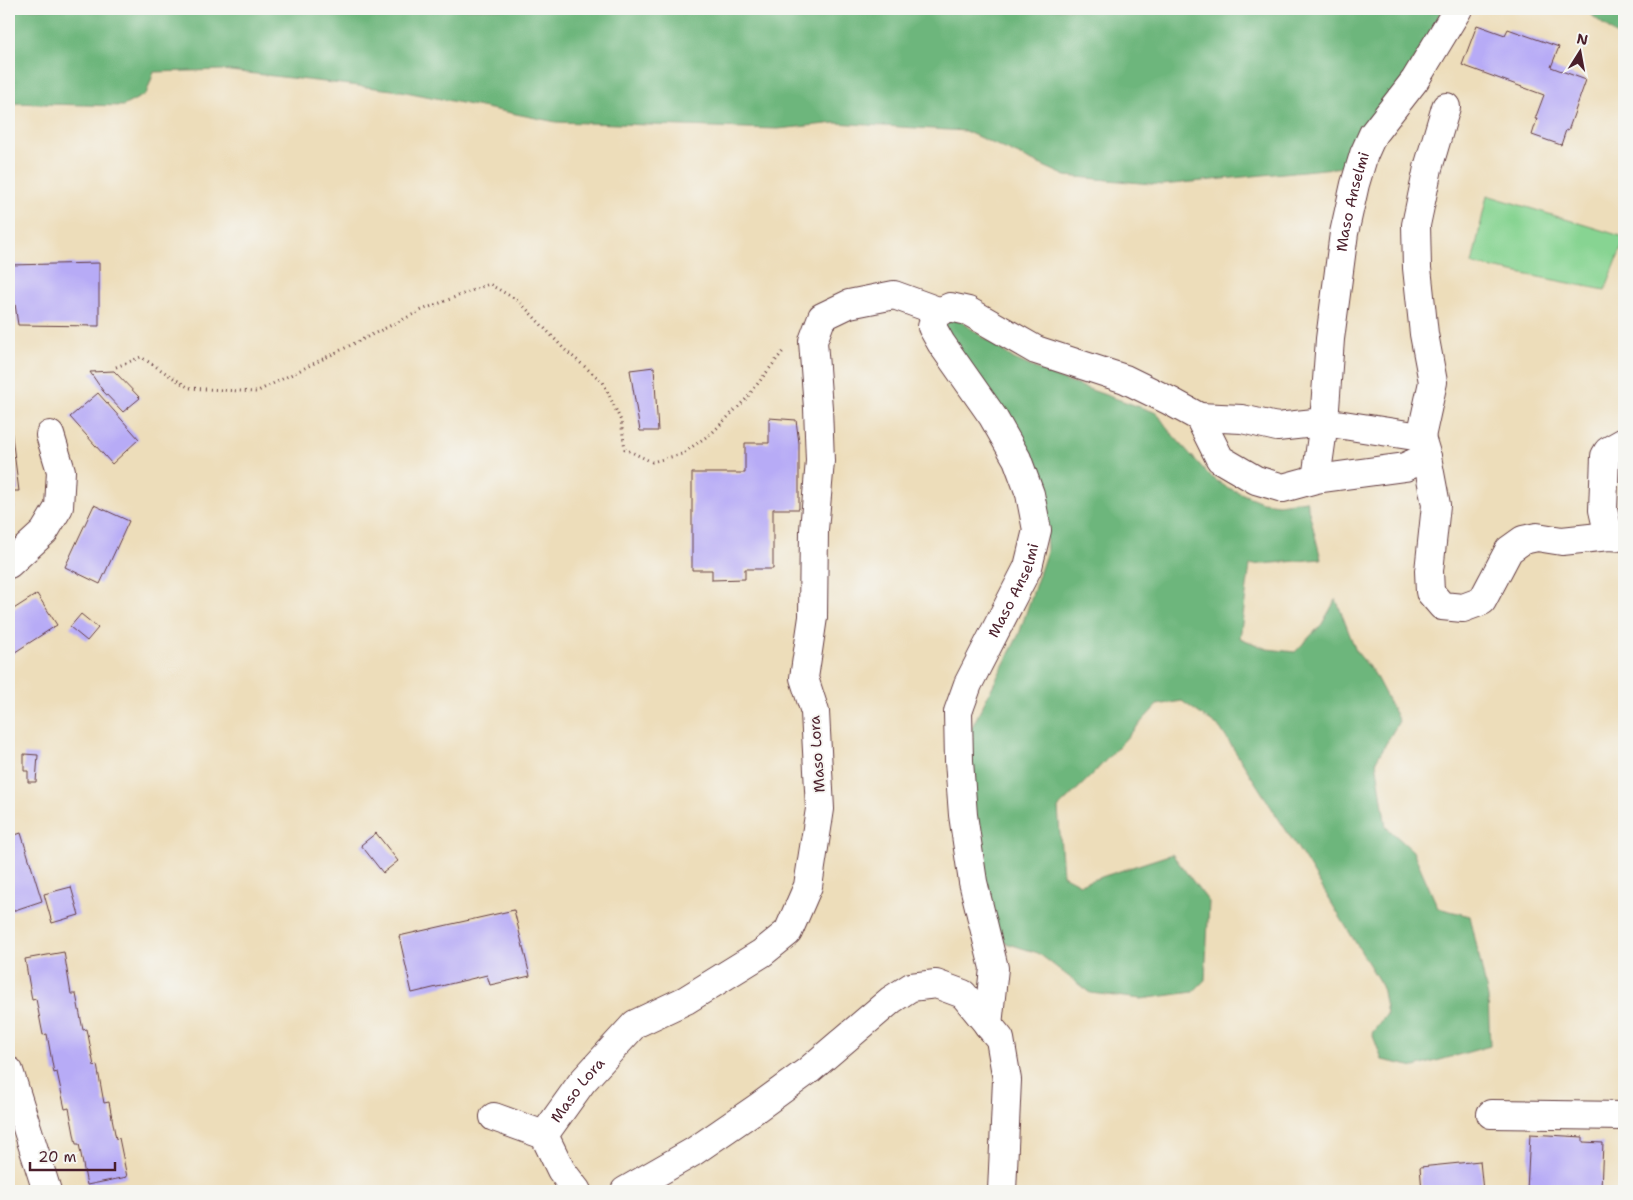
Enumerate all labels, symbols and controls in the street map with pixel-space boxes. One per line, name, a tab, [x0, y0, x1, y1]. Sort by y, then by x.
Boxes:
north arrow	[1556, 28, 1606, 78]
text: N	[1575, 29, 1590, 49]
street label: Maso Anselmi	[1332, 149, 1374, 253]
street label: Maso Anselmi	[983, 541, 1043, 641]
street label: Maso Lora	[804, 714, 830, 793]
street label: Maso Lora	[546, 1053, 610, 1127]
scale bar	[30, 1140, 115, 1172]
text: 20 m	[38, 1147, 77, 1167]

